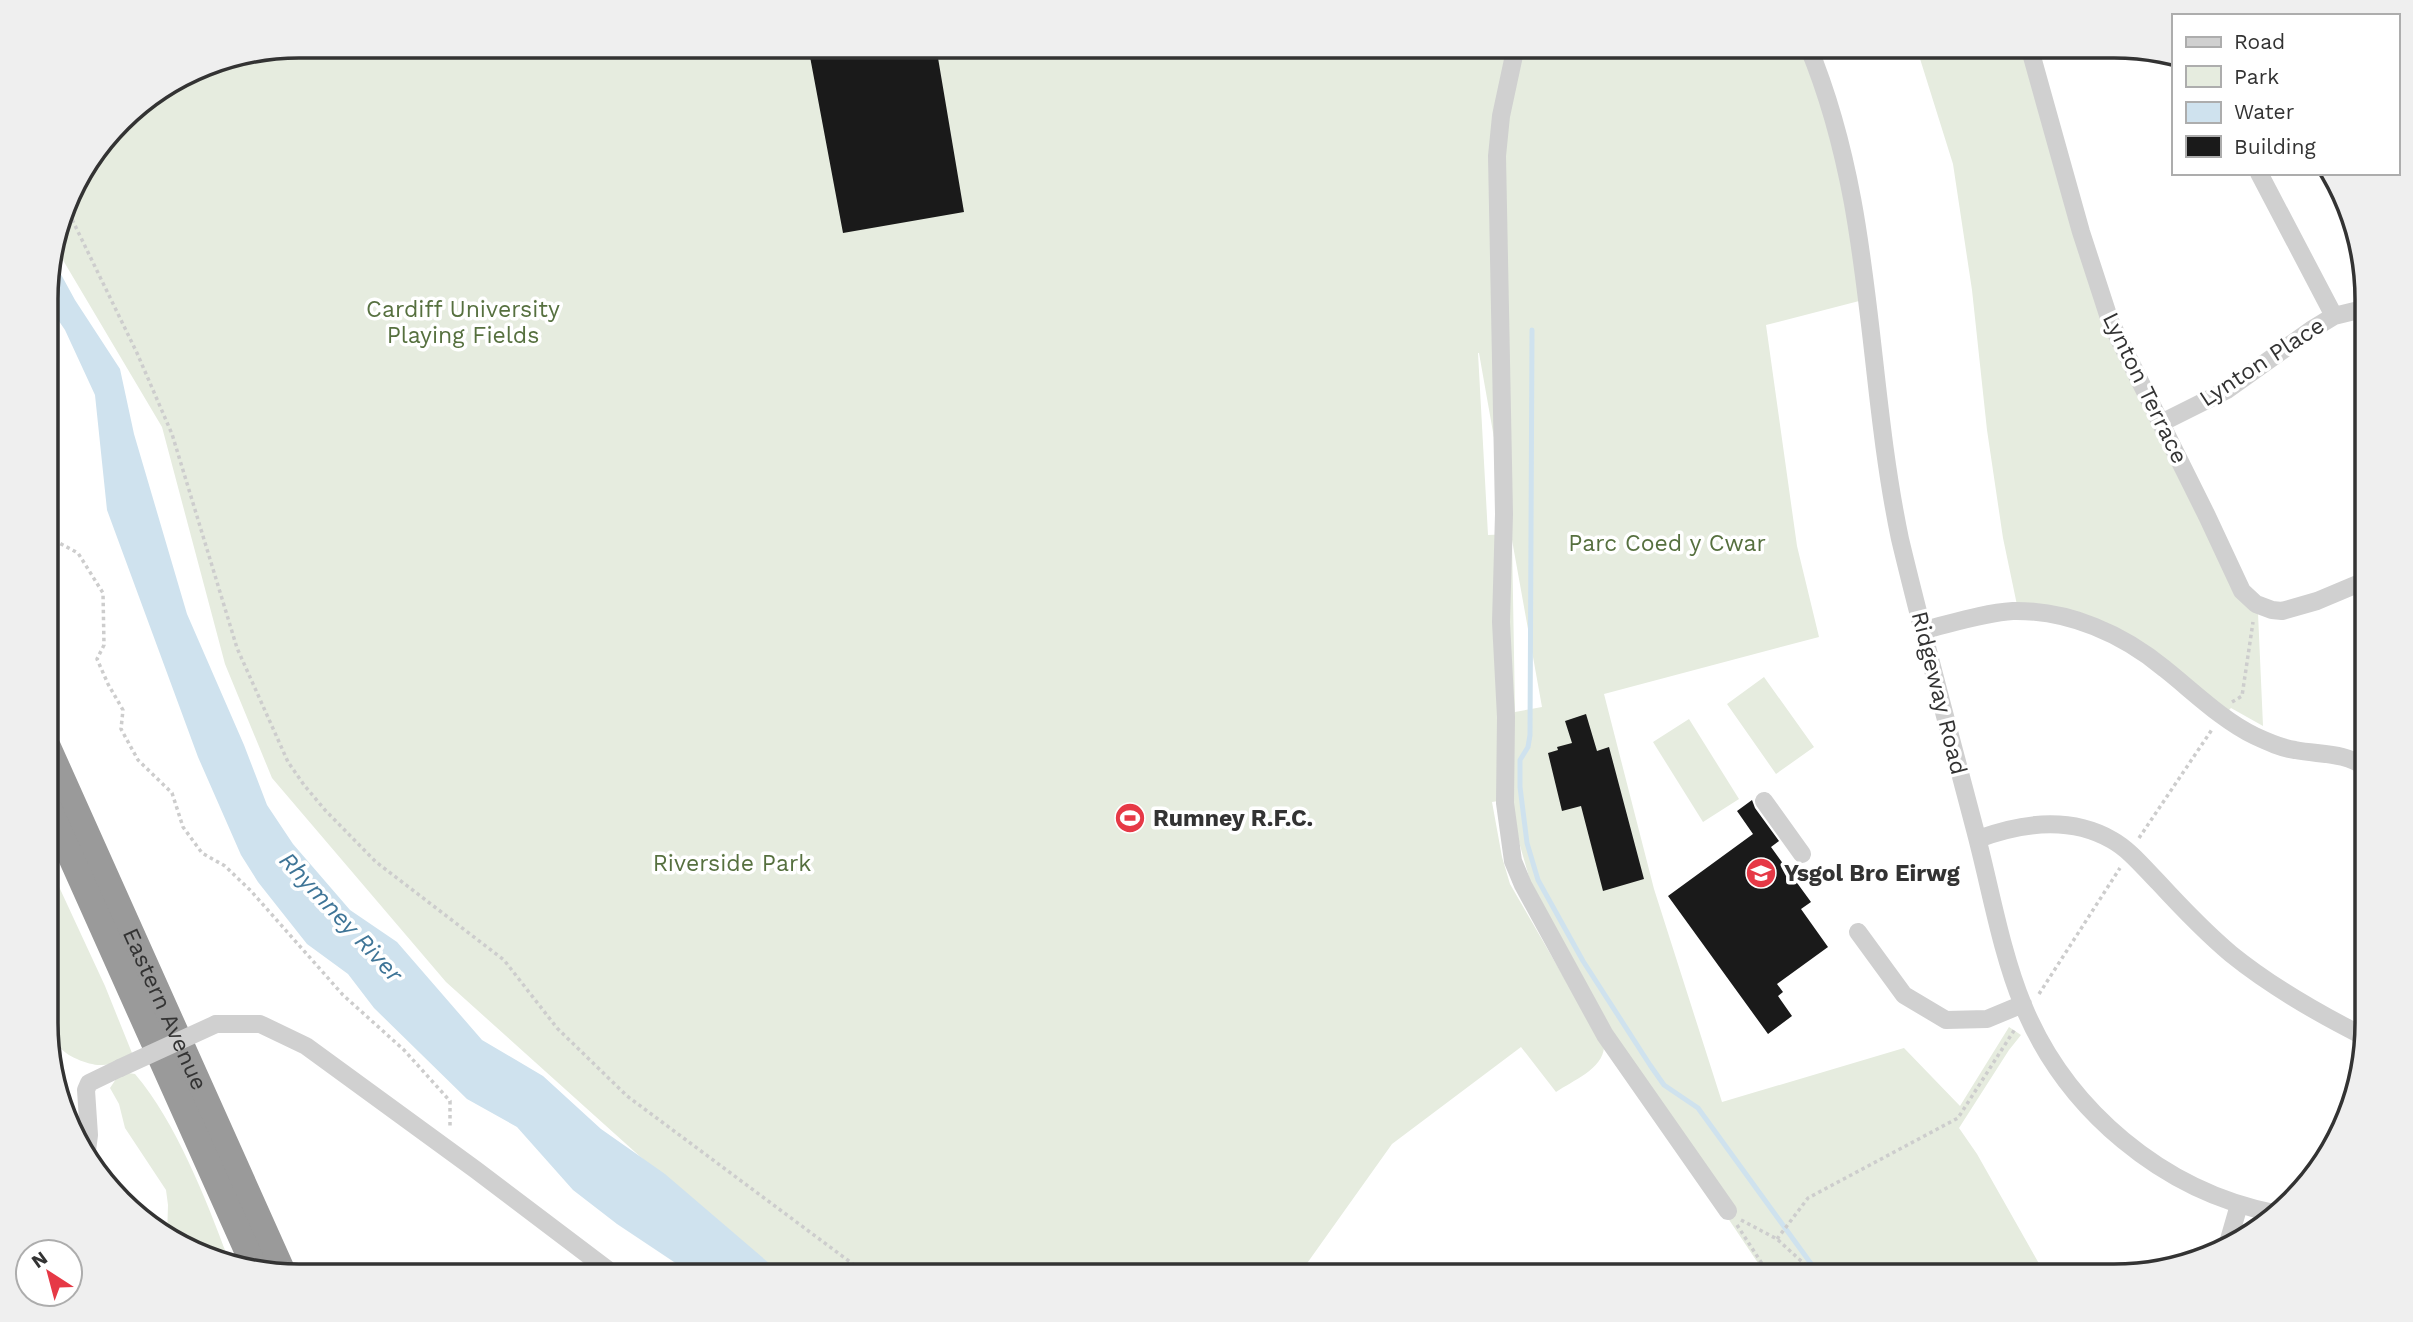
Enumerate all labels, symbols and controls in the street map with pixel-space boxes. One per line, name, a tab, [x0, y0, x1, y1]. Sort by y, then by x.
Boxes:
legend	[2172, 14, 2399, 175]
text: Road	[2234, 29, 2285, 54]
text: Park	[2234, 64, 2279, 89]
text: Water	[2234, 99, 2295, 124]
text: Building	[2234, 134, 2316, 159]
park label: Cardiff University Playing Fields	[366, 296, 560, 349]
street label: Lynton Terrace	[2097, 308, 2193, 468]
street label: Lynton Place	[2195, 312, 2329, 412]
park label: Parc Coed y Cwar	[1568, 530, 1766, 557]
street label: Ridgeway Road	[1906, 608, 1972, 778]
sports icon: Rumney R.F.C.	[1113, 801, 1147, 835]
place label: Rumney R.F.C.	[1153, 805, 1313, 832]
water label: Rhymney River	[274, 846, 409, 989]
park label: Riverside Park	[653, 850, 811, 877]
school or university icon: Ysgol Bro Eirwg	[1744, 856, 1778, 890]
place label: Ysgol Bro Eirwg	[1784, 860, 1960, 887]
street label: Eastern Avenue	[117, 924, 213, 1094]
north arrow	[14, 1238, 84, 1308]
text: N	[27, 1246, 52, 1273]

